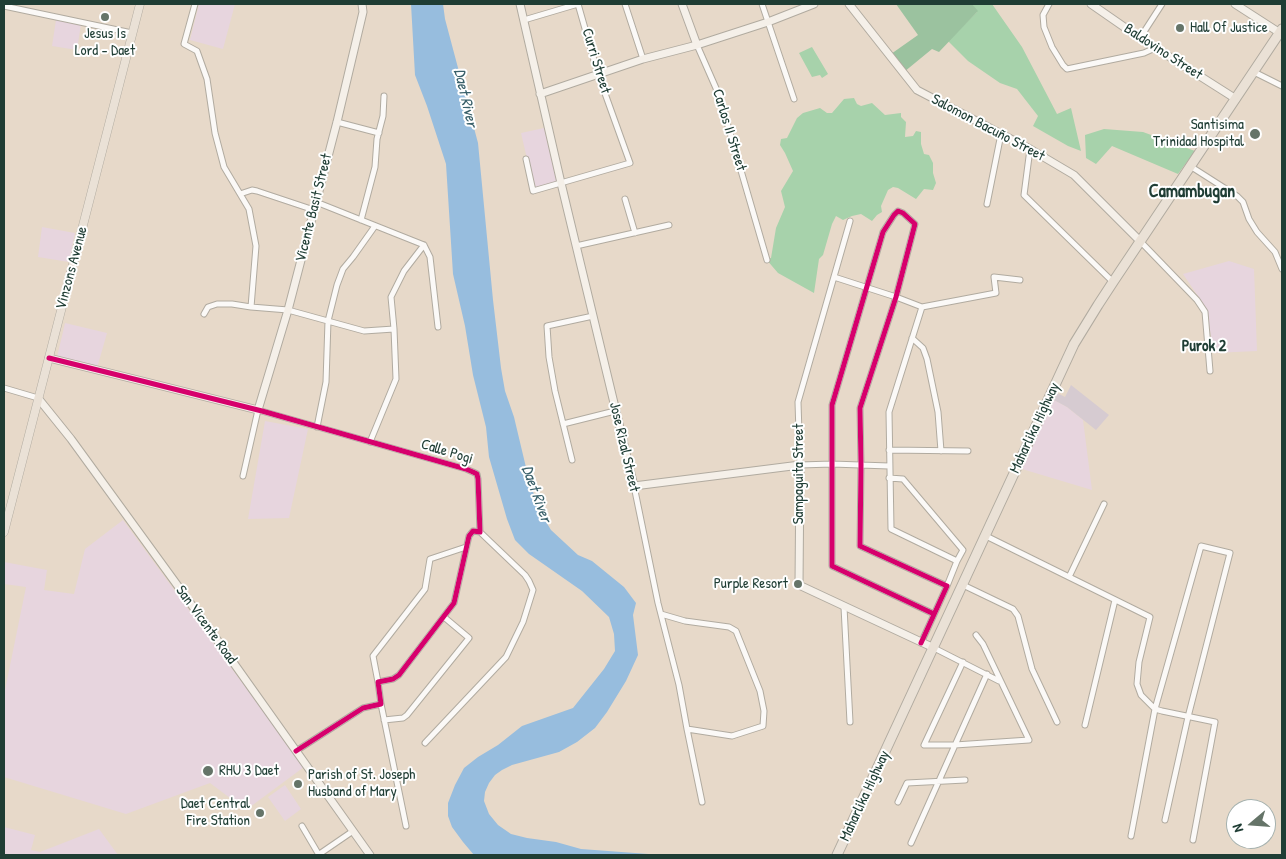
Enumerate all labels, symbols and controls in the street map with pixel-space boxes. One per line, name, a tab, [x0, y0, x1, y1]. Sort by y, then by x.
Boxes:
marker: Jesus Is Lord - Daet	[99, 11, 111, 23]
place label: Hall Of Justice	[1190, 19, 1268, 37]
street label: Baldovino Street	[1120, 20, 1206, 84]
marker: Hall Of Justice	[1174, 22, 1186, 34]
place label: Jesus Is Lord - Daet	[75, 25, 135, 60]
street label: Curri Street	[578, 26, 614, 96]
water label: Daet River	[449, 67, 481, 129]
street label: Carlos II Street	[708, 87, 750, 173]
street label: Salomon Bacuño Street	[928, 91, 1048, 165]
place label: Santisima Trinidad Hospital	[1153, 116, 1244, 151]
marker: Santisima Trinidad Hospital	[1248, 127, 1262, 141]
street label: Vicente Basit Street	[292, 152, 336, 264]
district label: Camambugan	[1149, 181, 1235, 203]
street label: Vinzons Avenue	[52, 225, 92, 311]
district label: Purok 2	[1182, 337, 1226, 357]
street label: Maharlika Highway	[1006, 380, 1064, 476]
street label: Jose Rizal Street	[605, 400, 643, 494]
street label: Sampaguita Street	[790, 424, 808, 524]
street label: Calle Pogi	[419, 436, 475, 468]
water label: Daet River	[517, 463, 555, 525]
place label: Purple Resort	[714, 575, 788, 593]
marker: Purple Resort	[792, 578, 804, 590]
street label: San Vicente Road	[172, 582, 240, 668]
street label: Maharlika Highway	[836, 748, 894, 844]
place label: RHU 3 Daet	[219, 762, 279, 780]
marker: RHU 3 Daet	[201, 764, 215, 778]
place label: Parish of St. Joseph Husband of Mary	[308, 766, 415, 801]
marker: Parish of St. Joseph Husband of Mary	[292, 778, 304, 790]
place label: Daet Central Fire Station	[181, 795, 250, 830]
north arrow	[1226, 799, 1276, 849]
marker: Daet Central Fire Station	[254, 807, 266, 819]
text: N	[1227, 822, 1247, 835]

